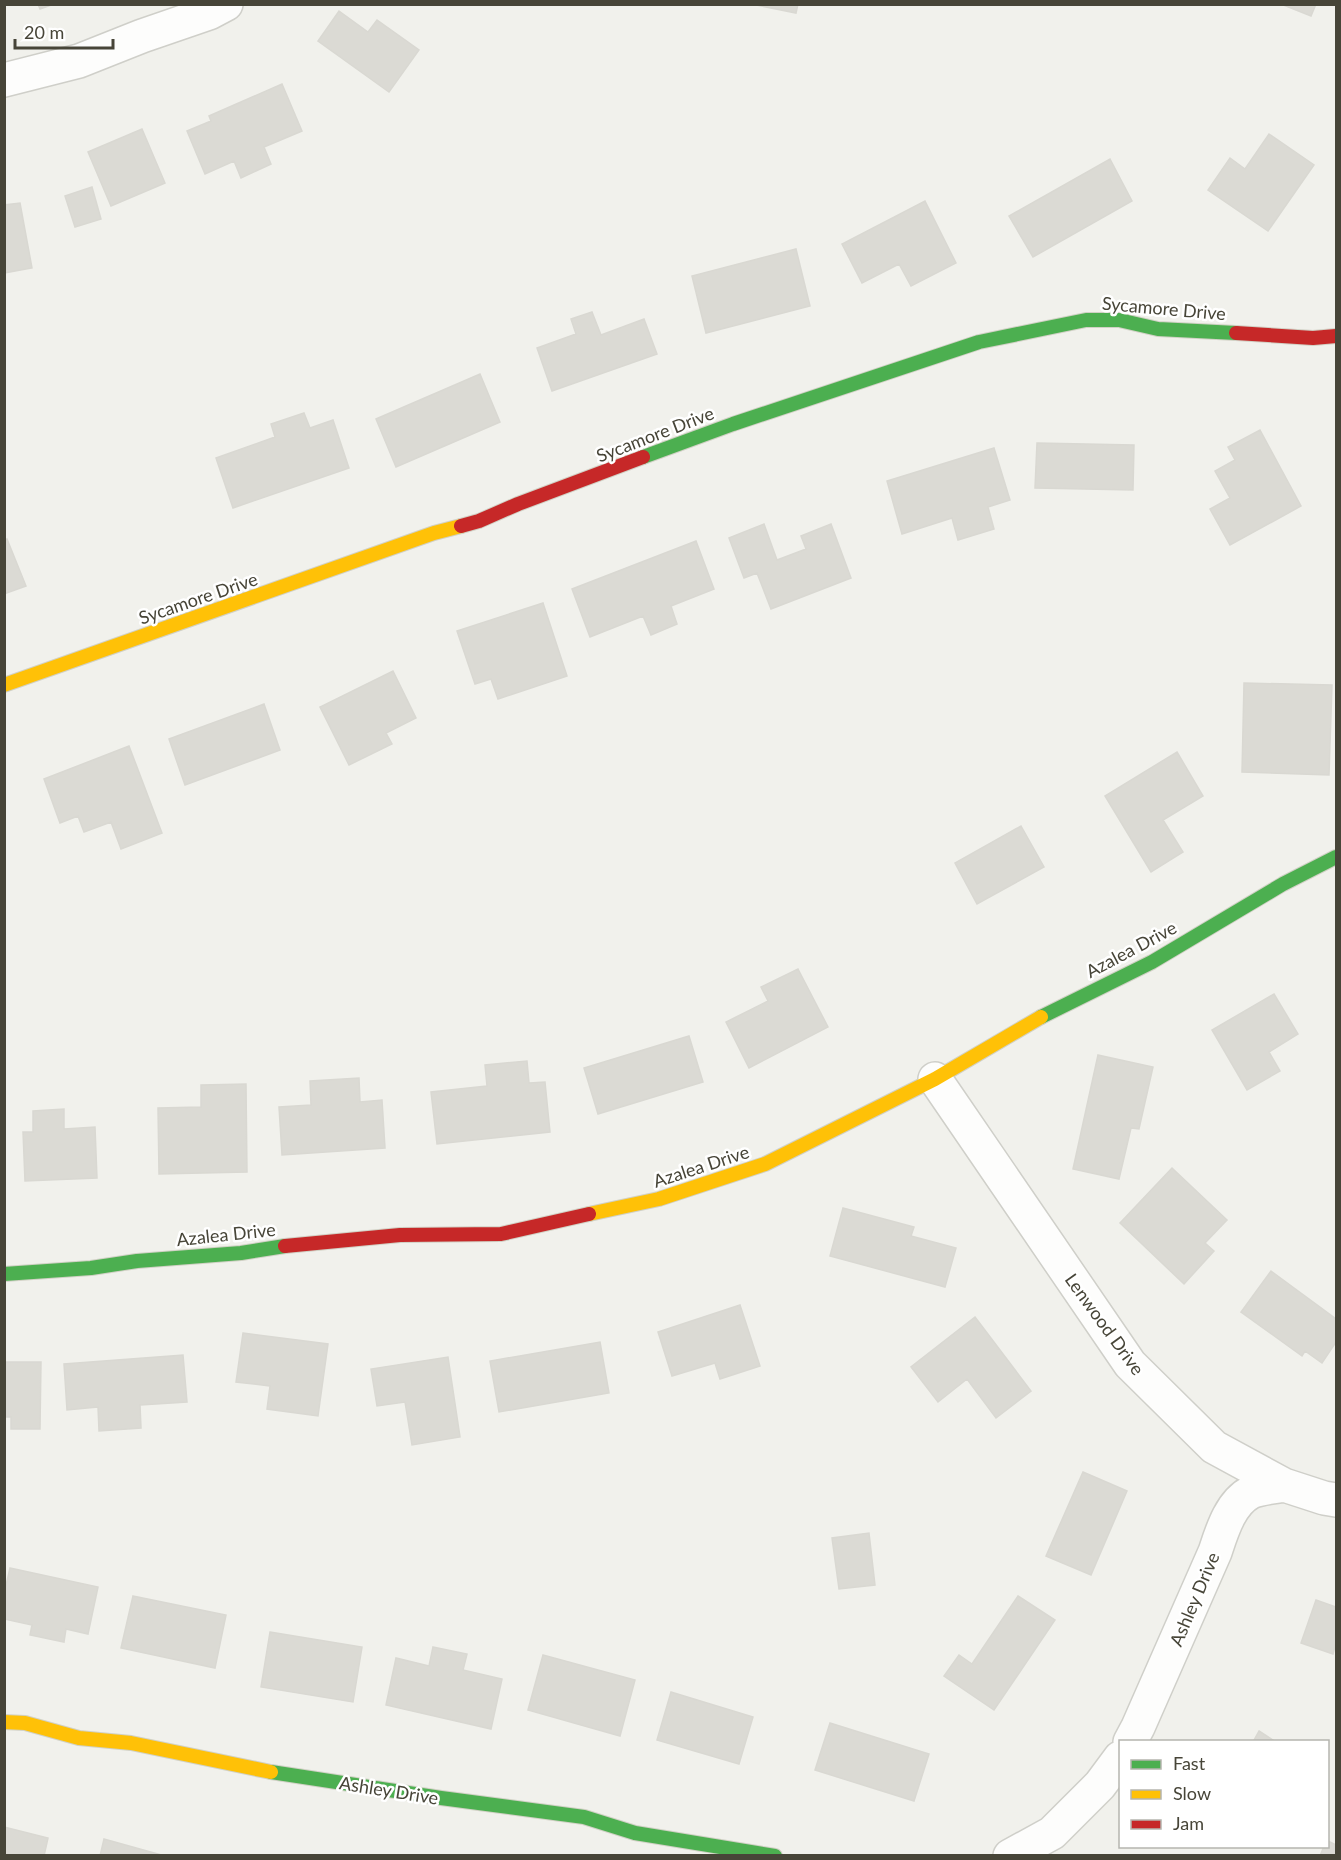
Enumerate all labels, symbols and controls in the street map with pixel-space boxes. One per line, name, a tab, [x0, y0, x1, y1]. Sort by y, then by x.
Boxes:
scale bar	[15, 12, 112, 50]
text: 20 m	[24, 21, 64, 43]
street label: Sycamore Drive	[1101, 292, 1227, 324]
street label: Sycamore Drive	[593, 401, 717, 467]
street label: Sycamore Drive	[136, 567, 260, 629]
street label: Azalea Drive	[1082, 916, 1180, 982]
street label: Azalea Drive	[650, 1140, 752, 1192]
street label: Azalea Drive	[175, 1218, 277, 1250]
street label: Lenwood Drive	[1061, 1269, 1149, 1379]
street label: Ashley Drive	[1164, 1549, 1224, 1649]
legend	[1119, 1740, 1329, 1848]
text: Fast	[1173, 1752, 1206, 1774]
street label: Ashley Drive	[338, 1771, 440, 1809]
text: Slow	[1173, 1782, 1211, 1804]
text: Jam	[1173, 1812, 1204, 1834]

